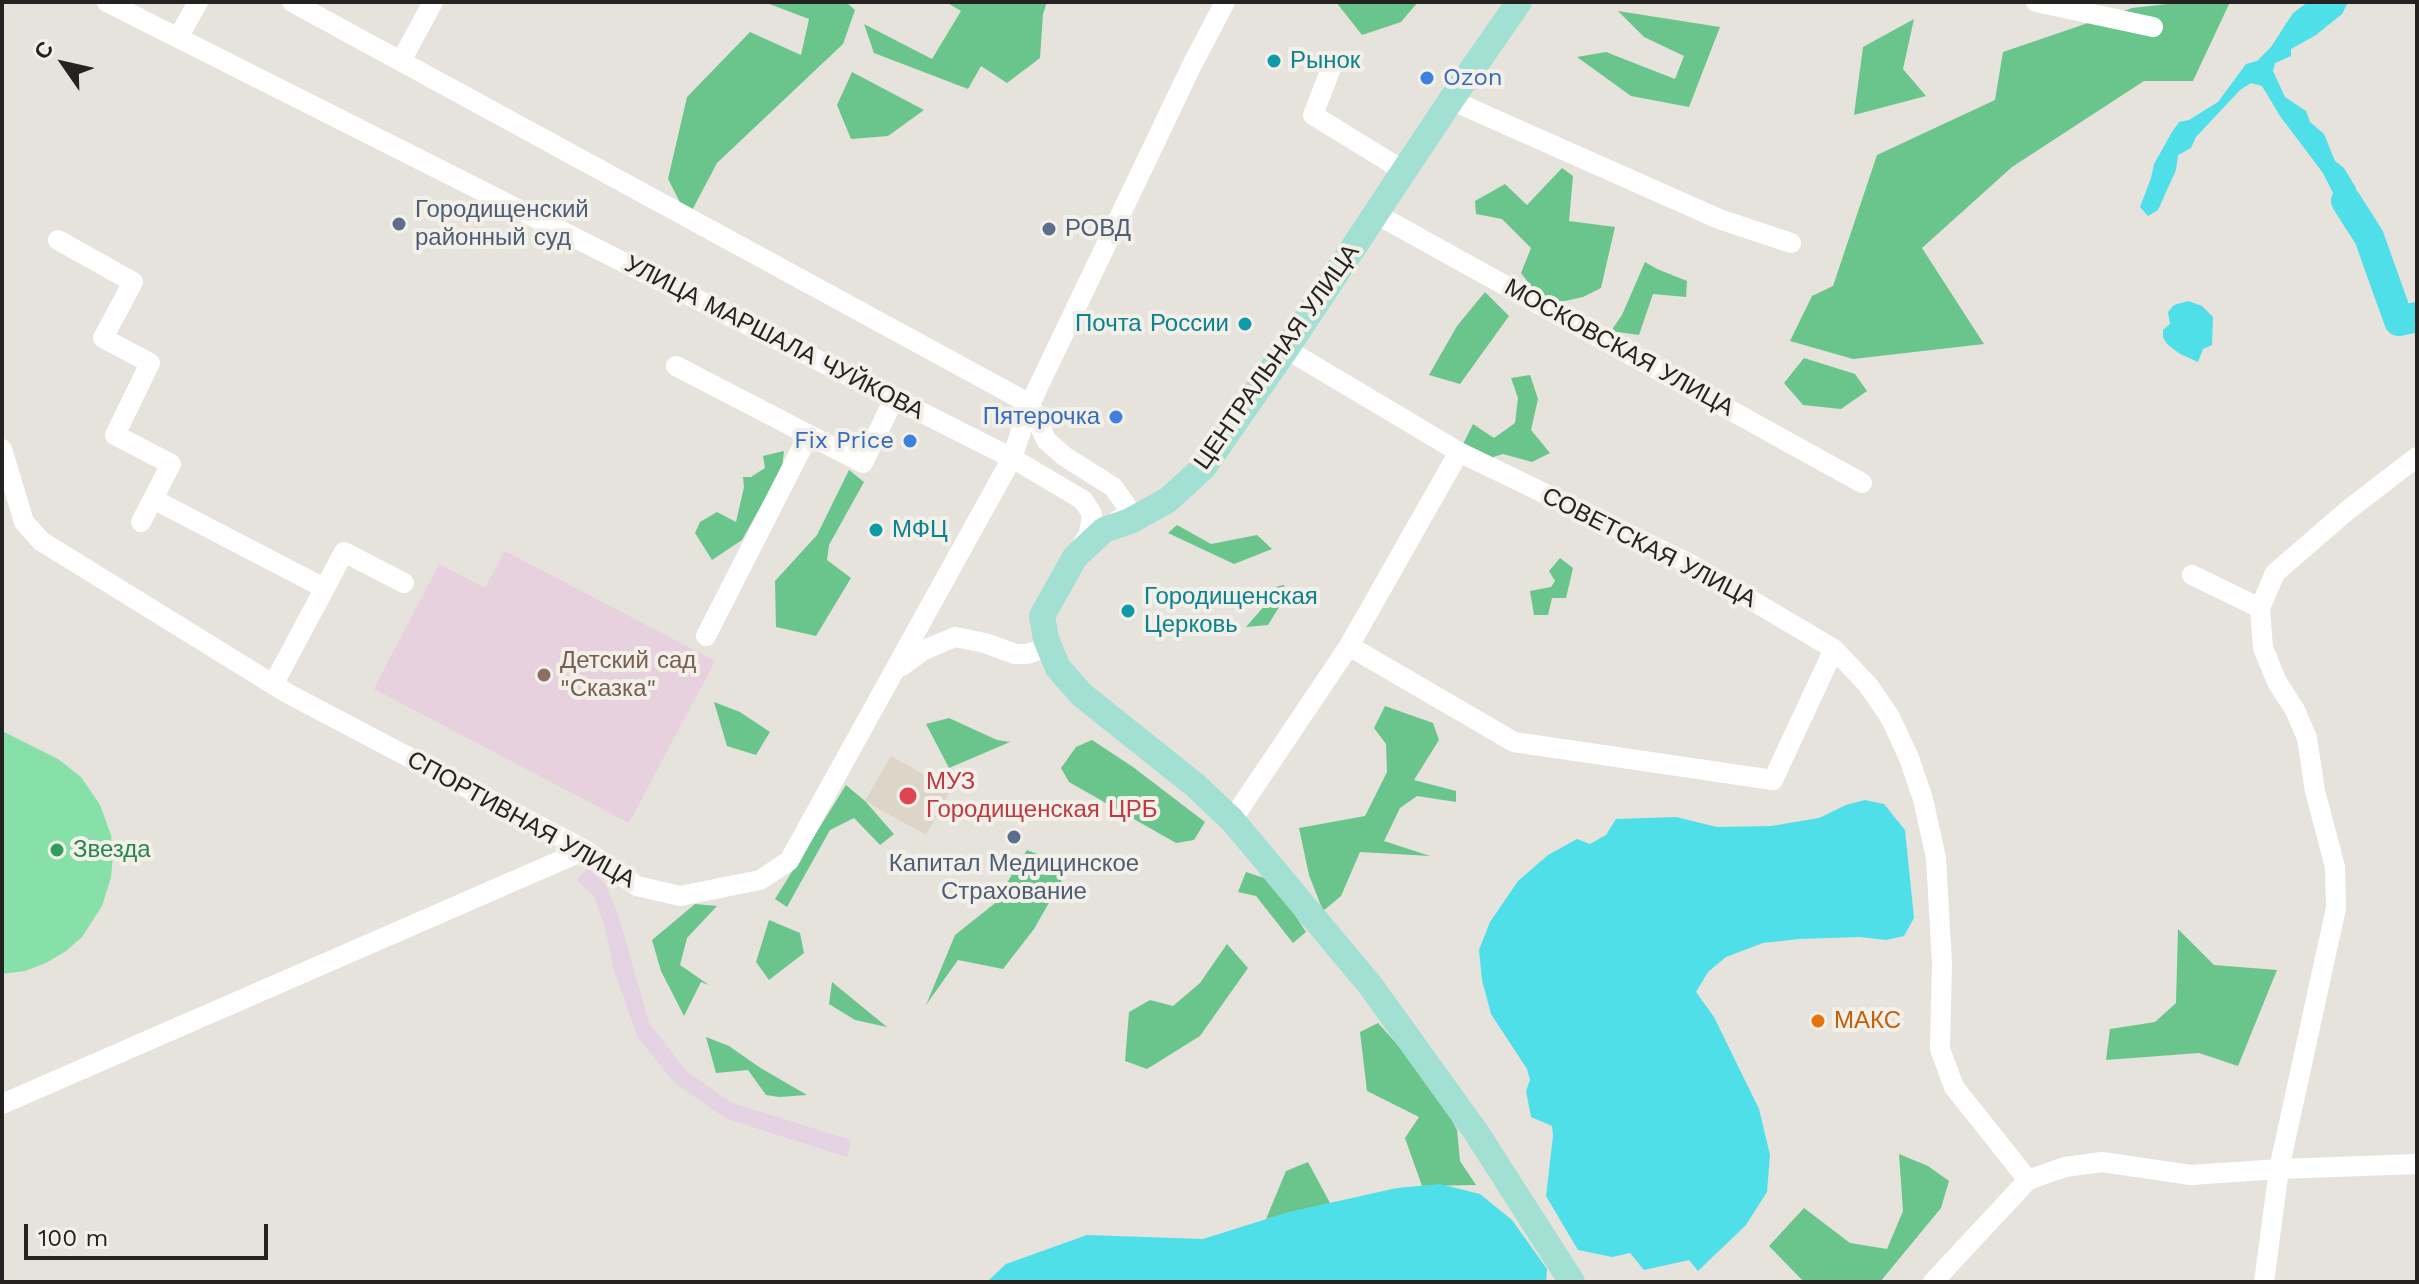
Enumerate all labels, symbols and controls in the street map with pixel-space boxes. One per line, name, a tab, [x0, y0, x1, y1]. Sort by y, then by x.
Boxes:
north arrow	[24, 24, 104, 104]
text: С	[29, 37, 58, 64]
place label: Рынок	[1290, 47, 1360, 75]
marker: Рынок	[1265, 52, 1283, 70]
place label: Ozon	[1443, 64, 1503, 92]
marker: Ozon	[1418, 69, 1436, 87]
place label: Городищенский районный суд	[415, 196, 589, 252]
marker: Городищенский районный суд	[390, 215, 408, 233]
place label: РОВД	[1065, 215, 1131, 243]
marker: РОВД	[1040, 220, 1058, 238]
street label: ЦЕНТРАЛЬНАЯ УЛИЦА	[1188, 239, 1366, 475]
street label: УЛИЦА МАРШАЛА ЧУЙКОВА	[620, 250, 928, 426]
street label: МОСКОВСКАЯ УЛИЦА	[1499, 273, 1739, 423]
place label: Почта России	[1075, 310, 1229, 338]
marker: Почта России	[1236, 315, 1254, 333]
place label: Пятерочка	[983, 403, 1100, 431]
marker: Пятерочка	[1107, 408, 1125, 426]
place label: Fix Price	[794, 427, 894, 455]
marker: Fix Price	[901, 432, 919, 450]
street label: СОВЕТСКАЯ УЛИЦА	[1537, 482, 1761, 614]
place label: МФЦ	[892, 516, 948, 544]
marker: МФЦ	[867, 521, 885, 539]
place label: Городищенская Церковь	[1144, 583, 1318, 639]
marker: Городищенская Церковь	[1119, 602, 1137, 620]
place label: Детский сад "Сказка"	[560, 647, 696, 703]
marker: Детский сад "Сказка"	[535, 666, 553, 684]
street label: СПОРТИВНАЯ УЛИЦА	[402, 745, 640, 895]
place label: МУЗ Городищенская ЦРБ	[926, 768, 1157, 824]
marker: МУЗ Городищенская ЦРБ	[897, 785, 919, 807]
marker: Капитал Медицинское Страхование	[1005, 828, 1023, 846]
place label: Звезда	[73, 836, 151, 864]
marker: Звезда	[48, 841, 66, 859]
place label: Капитал Медицинское Страхование	[889, 850, 1139, 906]
place label: МАКС	[1834, 1007, 1901, 1035]
marker: МАКС	[1809, 1012, 1827, 1030]
scale bar	[28, 1208, 272, 1258]
text: 100 m	[38, 1224, 108, 1252]

